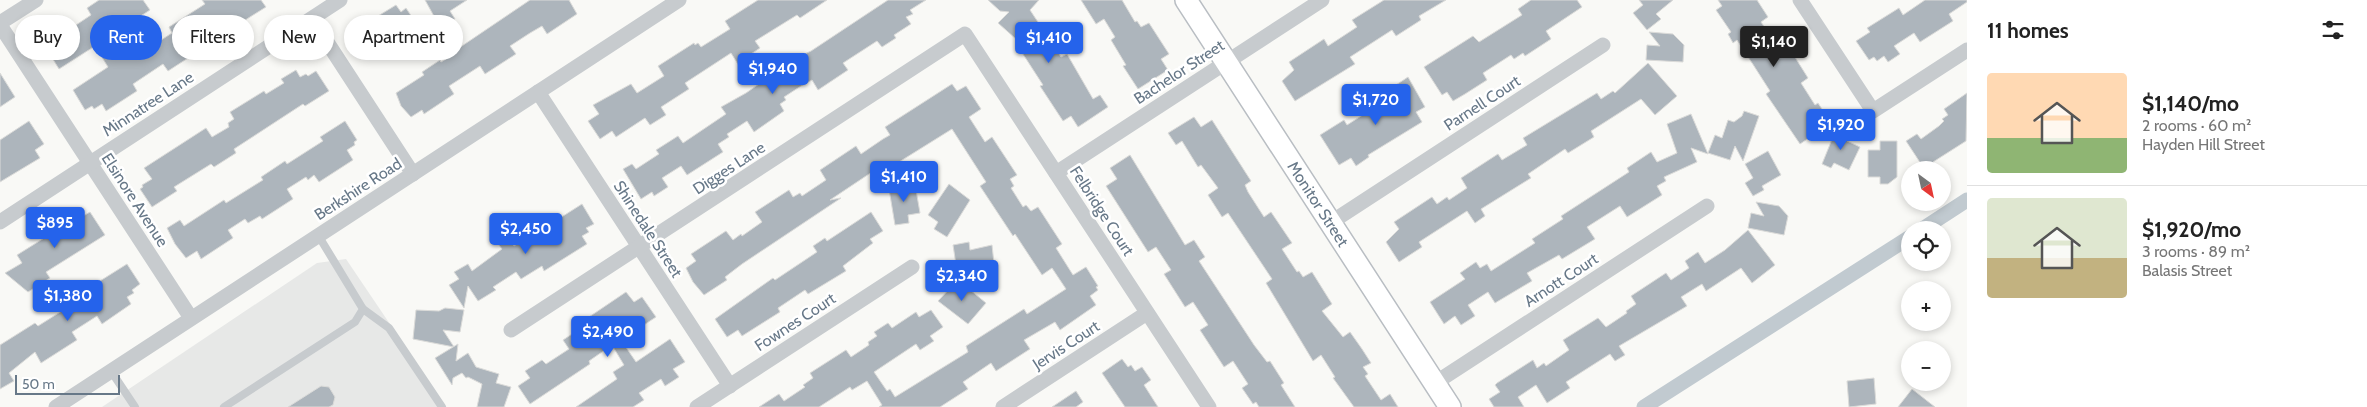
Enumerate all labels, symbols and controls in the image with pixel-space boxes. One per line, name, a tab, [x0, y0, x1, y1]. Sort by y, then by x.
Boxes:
chip: Buy	[15, 15, 80, 60]
chip: Rent	[90, 15, 162, 60]
chip: Filters	[172, 15, 254, 60]
chip: New	[264, 15, 334, 60]
chip: Apartment	[344, 15, 463, 60]
icon: filters	[2319, 16, 2347, 44]
text: 11 homes	[1987, 18, 2069, 43]
pin: $1,410	[1008, 22, 1090, 64]
pin: $1,140	[1733, 26, 1815, 68]
text: $1,410	[1026, 28, 1072, 47]
text: $1,140	[1751, 32, 1797, 51]
street label: Bachelor Street	[1130, 35, 1228, 108]
pin: $1,940	[732, 52, 814, 95]
text: $1,940	[749, 59, 797, 78]
street label: Minnatree Lane	[99, 68, 197, 140]
street label: Parnell Court	[1440, 71, 1524, 135]
pin: $1,720	[1335, 84, 1417, 126]
text: $1,720	[1353, 90, 1399, 109]
text: $1,140/mo	[2142, 91, 2239, 116]
icon: home	[2027, 93, 2087, 153]
pin: $1,920	[1800, 108, 1882, 151]
text: $1,920	[1817, 115, 1865, 134]
text: 2 rooms · 60 m²	[2142, 116, 2251, 135]
text: Hayden Hill Street	[2142, 135, 2265, 154]
street label: Digges Lane	[689, 138, 769, 198]
street label: Elsinore Avenue	[98, 150, 172, 250]
street label: Berkshire Road	[311, 154, 405, 224]
street label: Monitor Street	[1283, 158, 1353, 251]
pin: $1,410	[863, 160, 945, 203]
north arrow	[1901, 161, 1951, 211]
map controls	[1901, 161, 1951, 391]
street label: Felbridge Court	[1066, 163, 1138, 260]
text: $1,410	[881, 167, 927, 186]
street label: Shinedale Street	[610, 177, 687, 281]
pin: $895	[25, 206, 85, 249]
pin: $2,450	[485, 212, 567, 255]
text: $895	[37, 213, 73, 232]
text: $1,920/mo	[2142, 217, 2241, 242]
icon: home	[2027, 218, 2087, 278]
text: $2,450	[500, 219, 552, 238]
button: locate	[1901, 221, 1951, 271]
text: 3 rooms · 89 m²	[2142, 242, 2250, 261]
street label: Arnott Court	[1521, 249, 1602, 311]
pin: $2,340	[921, 260, 1003, 302]
text: Balasis Street	[2142, 261, 2232, 280]
text: $2,340	[936, 266, 988, 285]
pin: $1,380	[27, 280, 109, 322]
button: +	[1901, 281, 1951, 331]
text: $1,380	[44, 286, 92, 305]
street label: Fownes Court	[751, 288, 840, 355]
pin: $2,490	[567, 316, 649, 358]
street label: Jervis Court	[1028, 316, 1103, 374]
text: $2,490	[582, 322, 634, 341]
button: −	[1901, 341, 1951, 391]
scale bar	[15, 372, 120, 395]
text: 50 m	[22, 375, 55, 393]

